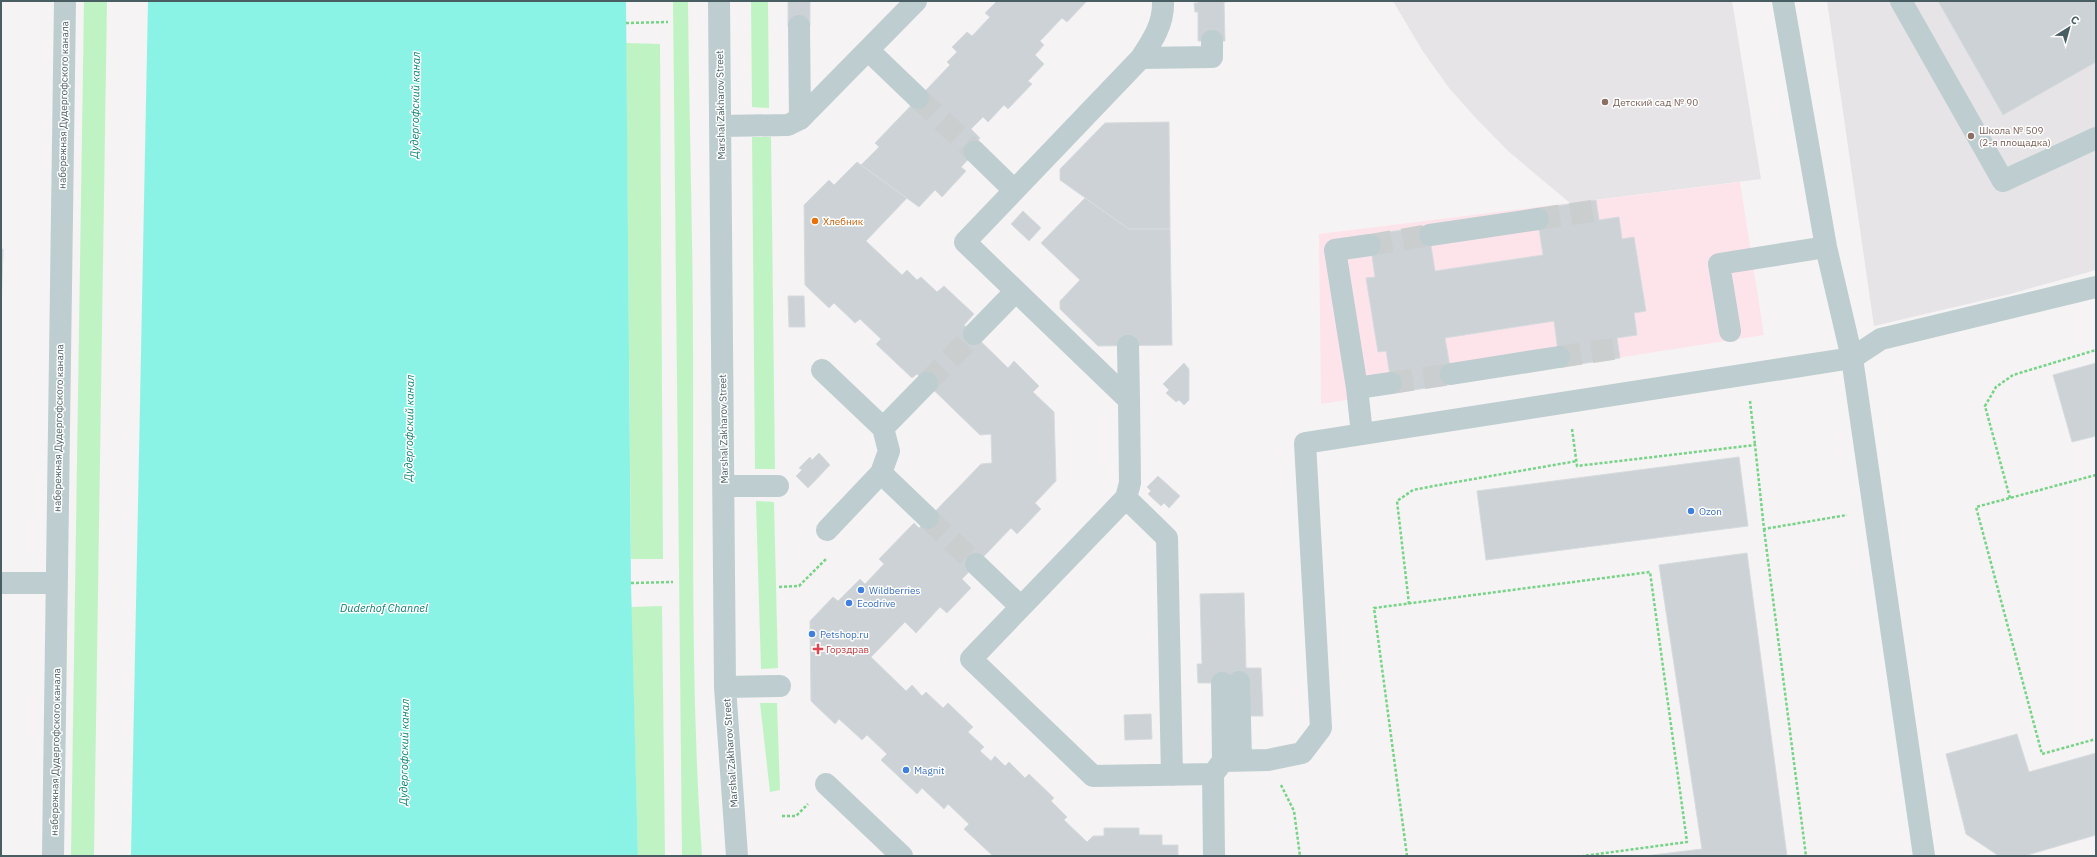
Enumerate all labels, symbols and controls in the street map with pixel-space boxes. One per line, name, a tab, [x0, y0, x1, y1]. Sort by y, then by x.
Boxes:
north arrow	[2049, 8, 2089, 48]
text: С	[2068, 12, 2082, 28]
street label: набережная Дудергофского канала	[56, 20, 71, 189]
street label: Marshal Zakharov Street	[713, 50, 728, 160]
water label: Дудергофский канал	[407, 51, 423, 160]
place label: Детский сад № 90	[1613, 96, 1698, 109]
marker: Детский сад № 90	[1600, 97, 1610, 107]
place label: Школа № 509 (2-я площадка)	[1979, 124, 2051, 149]
marker: Школа № 509 (2-я площадка)	[1966, 131, 1976, 141]
place label: Хлебник	[823, 215, 864, 228]
marker: Хлебник	[810, 216, 820, 226]
street label: набережная Дудергофского канала	[51, 343, 66, 512]
water label: Дудергофский канал	[401, 374, 417, 483]
street label: Marshal Zakharov Street	[716, 374, 731, 484]
place label: Ozon	[1699, 505, 1722, 518]
marker: Ozon	[1686, 506, 1696, 516]
place label: Wildberries	[869, 584, 921, 597]
marker: Wildberries	[856, 585, 866, 595]
place label: Ecodrive	[857, 597, 896, 610]
marker: Ecodrive	[844, 598, 854, 608]
water label: Duderhof Channel	[340, 601, 428, 615]
place label: Petshop.ru	[820, 628, 869, 641]
marker: Petshop.ru	[807, 629, 817, 639]
place label: Горздрав	[826, 643, 869, 656]
marker: Горздрав	[813, 644, 823, 654]
street label: набережная Дудергофского канала	[48, 667, 63, 836]
street label: Marshal Zakharov Street	[720, 697, 741, 808]
water label: Дудергофский канал	[396, 698, 412, 807]
place label: Magnit	[914, 764, 945, 777]
marker: Magnit	[901, 765, 911, 775]

